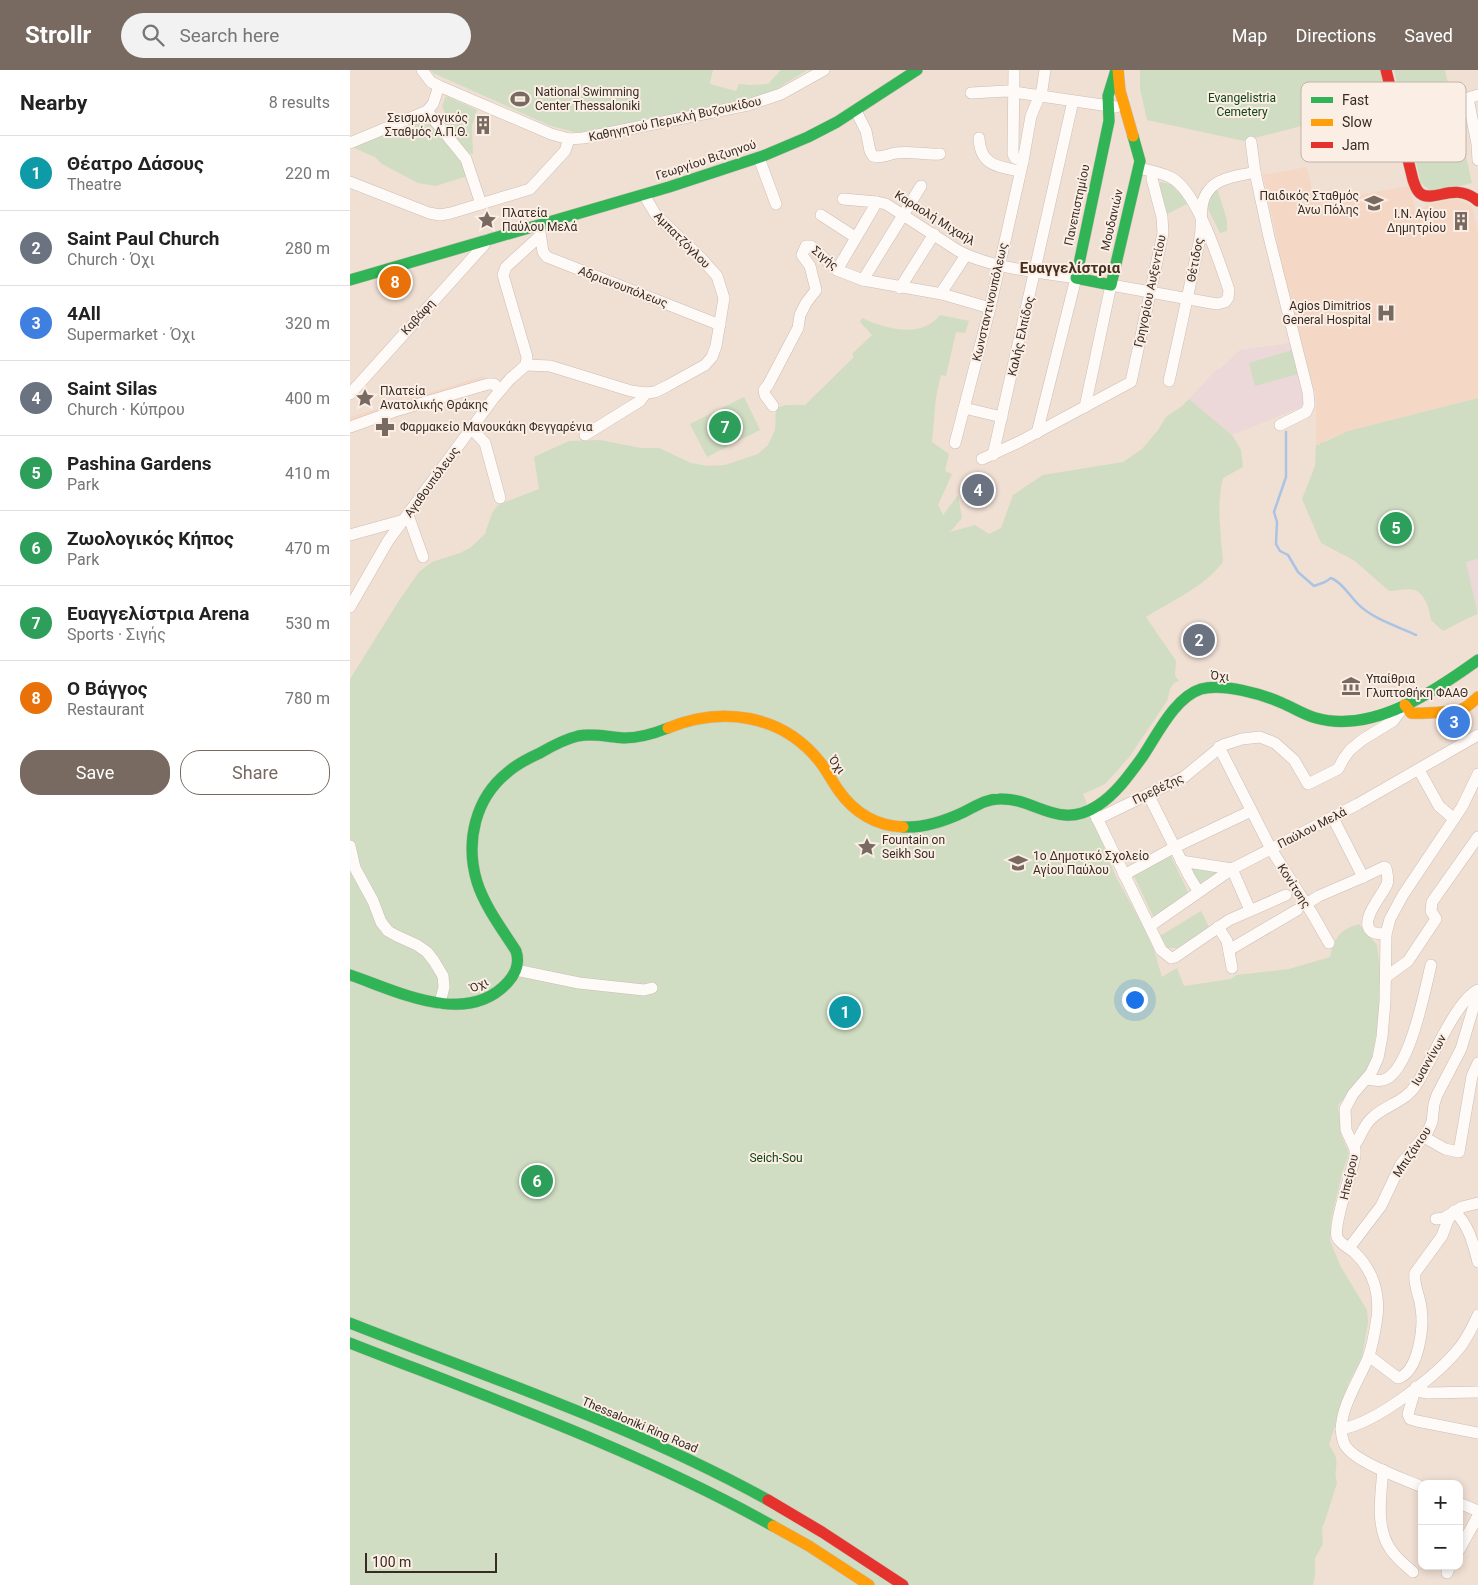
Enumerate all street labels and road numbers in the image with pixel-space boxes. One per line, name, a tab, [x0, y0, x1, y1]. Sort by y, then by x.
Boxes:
street label: Καθηγητού Περικλή Βυζουκίδου	[587, 94, 763, 144]
street label: Γεωργίου Βιζυηνού	[654, 137, 758, 183]
street label: Πανεπιστημίου	[1062, 163, 1092, 247]
street label: Καραολή Μιχαήλ	[892, 188, 978, 249]
street label: Μουδανιών	[1098, 188, 1126, 252]
street label: Αμπατζόγλου	[651, 209, 713, 271]
street label: Γρηγορίου Αυξεντίου	[1131, 234, 1170, 349]
street label: Θέτιδος	[1184, 237, 1206, 283]
street label: Κωνσταντινουπόλεως	[970, 241, 1010, 363]
street label: Σιγής	[809, 243, 841, 273]
street label: Αδριανουπόλεως	[576, 264, 670, 310]
street label: Καλής Ελπίδος	[1005, 295, 1037, 377]
street label: Καβάφη	[398, 296, 438, 338]
street label: Αγαθουπόλεως	[402, 444, 462, 520]
street label: Όχι	[1209, 668, 1230, 684]
street label: Όχι	[825, 752, 848, 777]
street label: Πρεβέζης	[1130, 771, 1186, 807]
street label: Παύλου Μελά	[1275, 805, 1349, 851]
street label: Κονίτσης	[1275, 861, 1313, 911]
street label: Όχι	[467, 975, 491, 996]
street label: Ιωαννίνων	[1409, 1032, 1449, 1088]
street label: Μπιζάνιου	[1390, 1124, 1434, 1180]
street label: Ηπείρου	[1337, 1153, 1361, 1201]
street label: Thessaloniki Ring Road	[580, 1394, 700, 1456]

